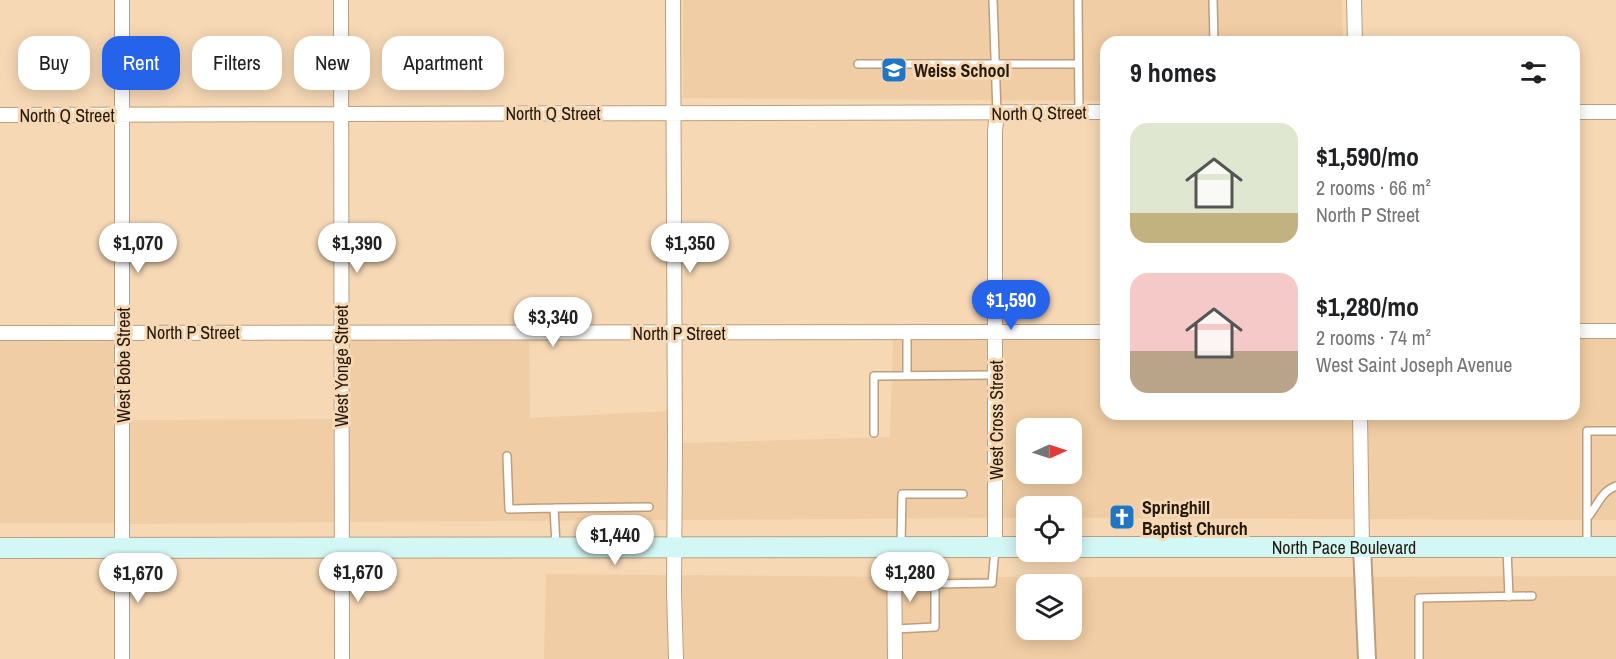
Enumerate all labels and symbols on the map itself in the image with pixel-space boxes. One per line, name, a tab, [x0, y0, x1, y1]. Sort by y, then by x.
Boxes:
school or university icon: Weiss School	[879, 55, 909, 85]
place label: Weiss School	[914, 58, 1010, 83]
street label: North Q Street	[991, 100, 1087, 126]
street label: North Q Street	[505, 101, 601, 126]
street label: North Q Street	[19, 103, 115, 128]
pin: $1,070	[89, 223, 187, 274]
pin: $1,390	[308, 223, 406, 274]
pin: $1,350	[641, 223, 739, 274]
pin: $1,590	[962, 280, 1060, 331]
pin: $3,340	[504, 297, 602, 348]
street label: West Yonge Street	[329, 305, 354, 427]
street label: West Bobe Street	[111, 307, 136, 423]
street label: North P Street	[146, 320, 240, 345]
street label: North P Street	[632, 321, 726, 346]
street label: West Cross Street	[984, 360, 1009, 480]
north arrow	[1016, 418, 1082, 484]
place label: Springhill Baptist Church	[1142, 495, 1248, 541]
church icon: Springhill Baptist Church	[1107, 502, 1137, 532]
pin: $1,440	[566, 515, 664, 566]
street label: North Pace Boulevard	[1272, 535, 1416, 560]
pin: $1,670	[309, 552, 407, 603]
pin: $1,280	[861, 552, 959, 603]
pin: $1,670	[89, 553, 187, 604]

